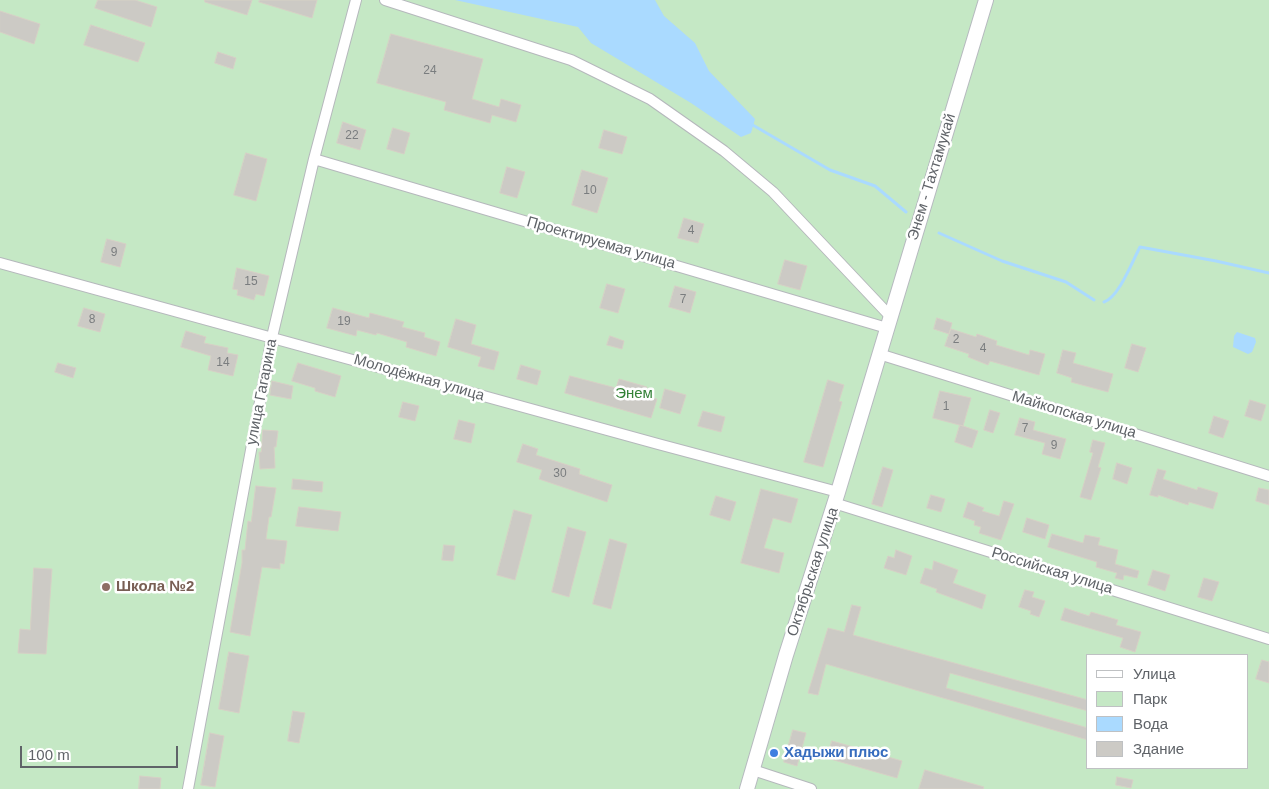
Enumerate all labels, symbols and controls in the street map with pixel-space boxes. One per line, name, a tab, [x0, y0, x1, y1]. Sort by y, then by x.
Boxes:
house number: 24	[423, 64, 437, 78]
street label: Энем - Тахтамукай	[904, 111, 960, 243]
house number: 22	[345, 129, 359, 143]
house number: 10	[583, 184, 597, 198]
street label: Проектируемая улица	[525, 213, 677, 273]
house number: 4	[688, 224, 694, 238]
house number: 9	[111, 246, 117, 260]
house number: 15	[244, 275, 258, 289]
house number: 7	[680, 293, 686, 307]
house number: 8	[89, 313, 95, 327]
house number: 19	[337, 315, 351, 329]
house number: 2	[953, 333, 959, 347]
street label: улица Гагарина	[243, 337, 281, 447]
house number: 4	[980, 342, 986, 356]
street label: Молодёжная улица	[352, 351, 486, 405]
house number: 14	[216, 356, 230, 370]
park label: Энем	[615, 385, 653, 403]
street label: Майкопская улица	[1010, 388, 1138, 442]
house number: 1	[943, 400, 949, 414]
house number: 7	[1022, 422, 1028, 436]
house number: 9	[1051, 439, 1057, 453]
house number: 30	[553, 467, 567, 481]
street label: Октябрьская улица	[784, 505, 842, 639]
street label: Российская улица	[989, 544, 1115, 598]
place label: Школа №2	[116, 578, 194, 596]
marker: Школа №2	[100, 581, 112, 593]
legend	[1086, 654, 1249, 769]
text: Улица	[1133, 665, 1176, 682]
text: Парк	[1133, 690, 1167, 707]
text: Вода	[1133, 715, 1168, 732]
scale bar	[22, 736, 180, 768]
text: Здание	[1133, 740, 1184, 757]
place label: Хадыжи плюс	[784, 744, 888, 762]
text: 100 m	[28, 746, 70, 763]
marker: Хадыжи плюс	[768, 747, 780, 759]

